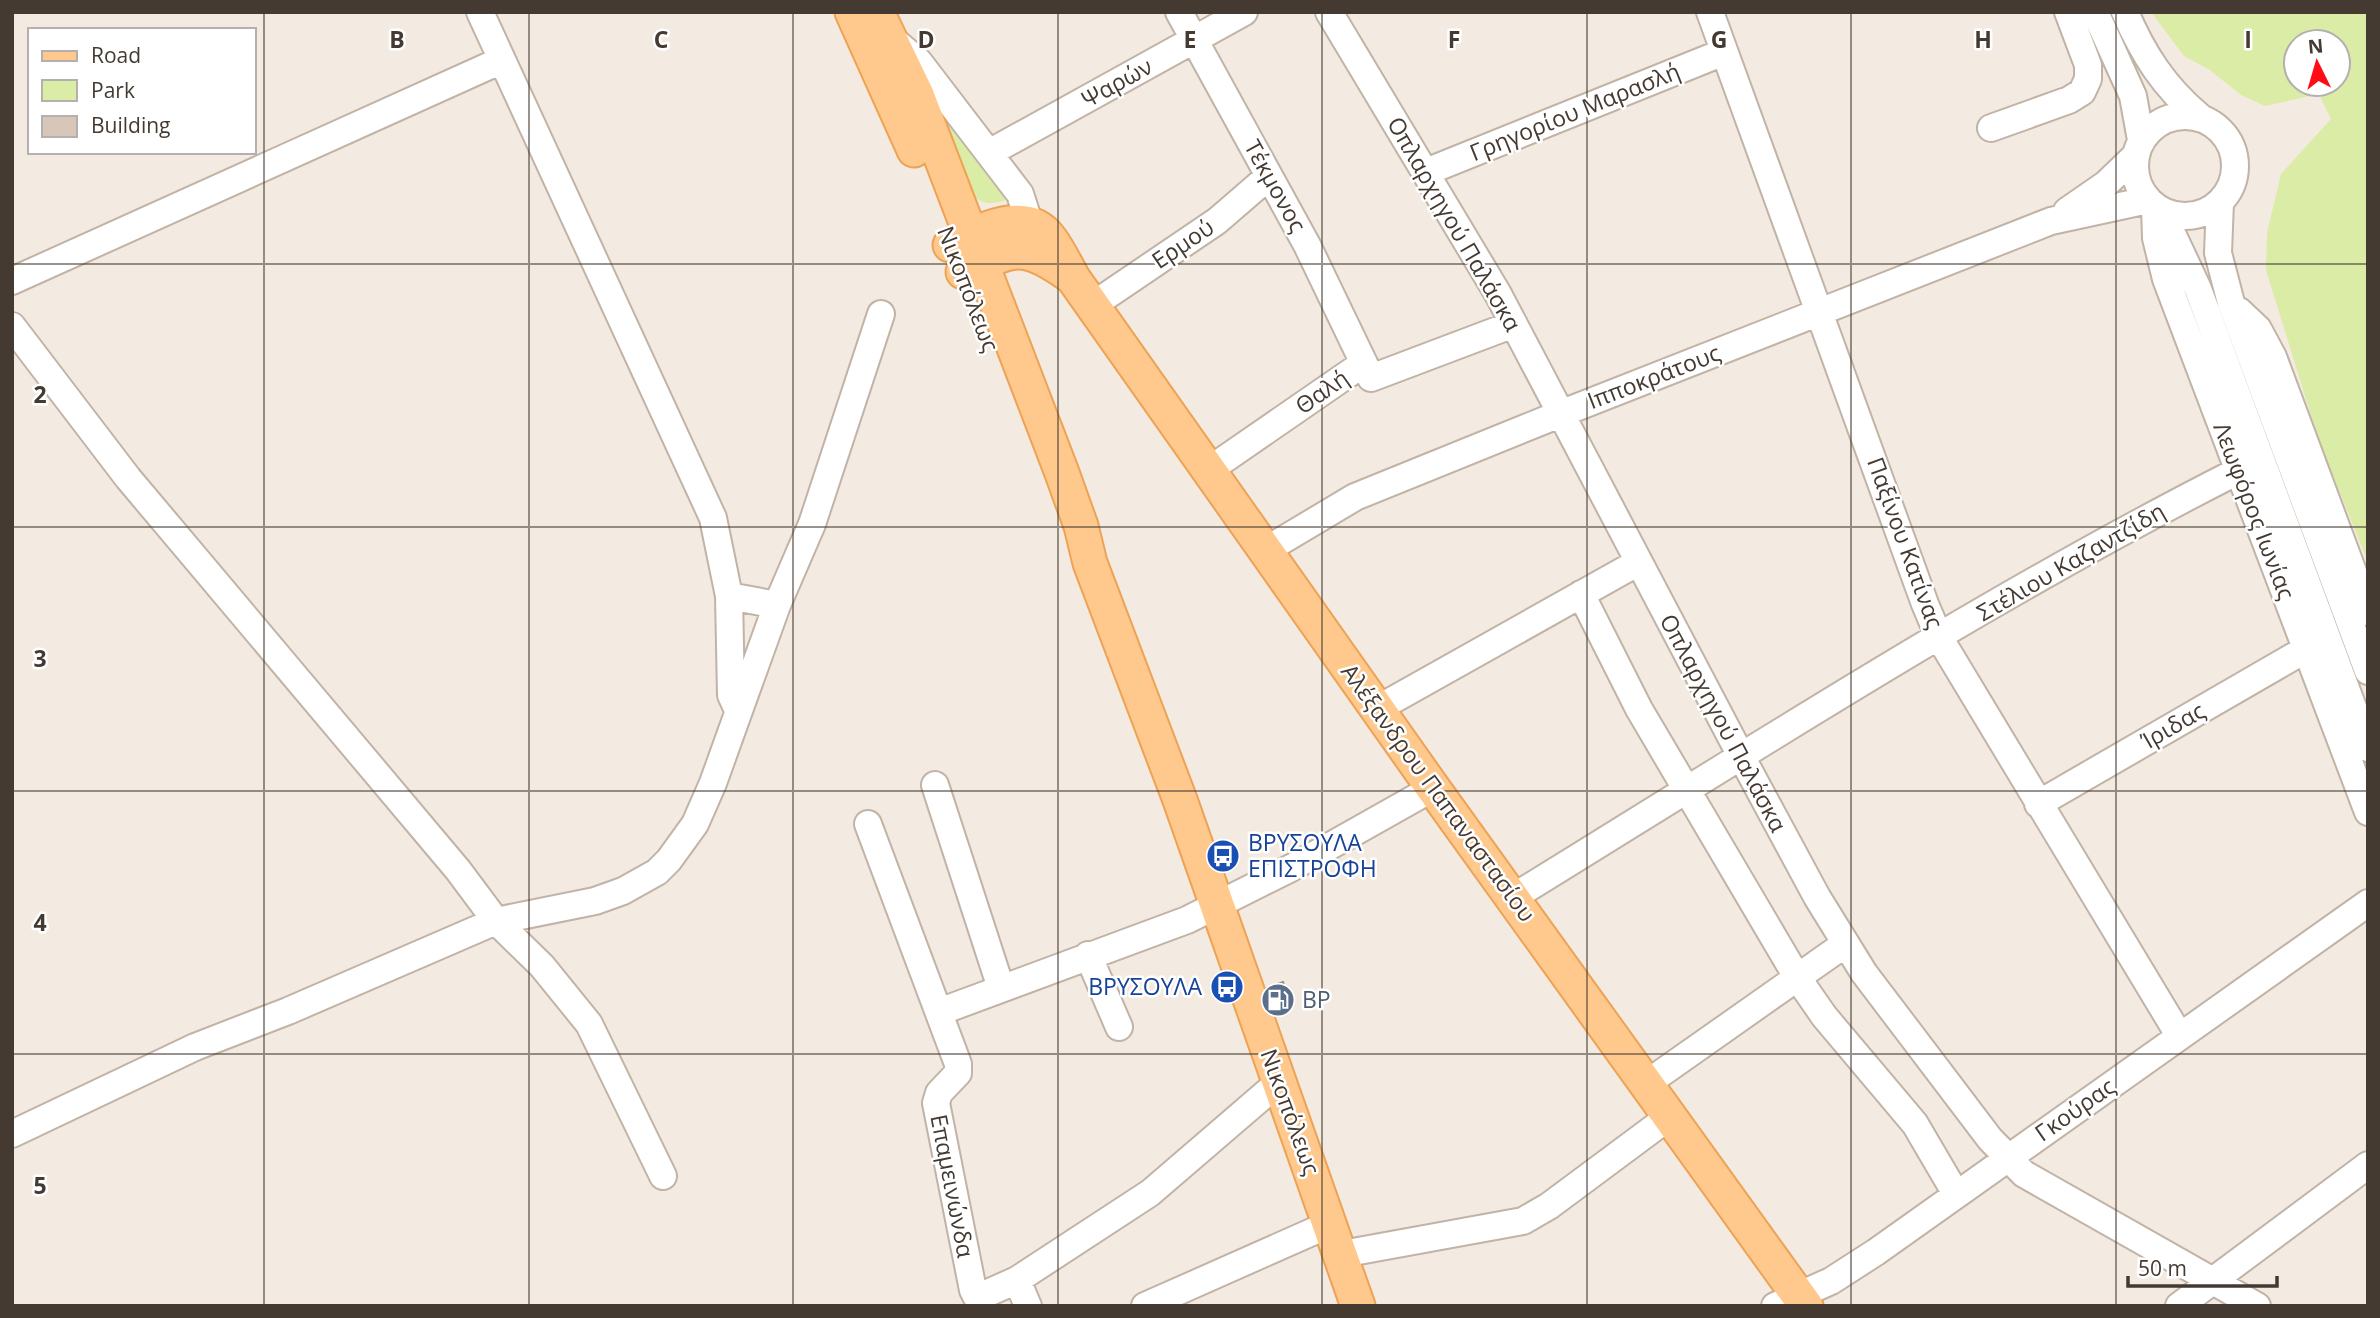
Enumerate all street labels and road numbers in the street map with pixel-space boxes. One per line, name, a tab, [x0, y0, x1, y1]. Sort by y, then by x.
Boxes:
street label: Ψαρών	[1075, 50, 1158, 115]
street label: Γρηγορίου Μαρασλή	[1465, 54, 1684, 168]
street label: Οπλαρχηγού Παλάσκα	[1380, 110, 1529, 337]
street label: Τέκμονος	[1237, 134, 1314, 238]
street label: Ερμού	[1145, 211, 1220, 276]
street label: Νικοπόλεως	[930, 221, 1008, 356]
street label: Ιπποκράτους	[1583, 336, 1725, 416]
street label: Θαλή	[1288, 361, 1355, 421]
street label: Λεωφόρος Ιωνίας	[2206, 417, 2303, 604]
street label: Παξίνου Κατίνας	[1860, 453, 1952, 633]
street label: Στέλιου Καζαντζίδη	[1971, 494, 2170, 628]
street label: Οπλαρχηγού Παλάσκα	[1653, 608, 1795, 837]
street label: Αλέξανδρου Παπαναστασίου	[1334, 657, 1543, 928]
street label: Ίριδας	[2134, 694, 2210, 757]
street label: Νικοπόλεως	[1253, 1044, 1329, 1179]
street label: Γκούρας	[2028, 1070, 2121, 1148]
street label: Επαμεινώνδα	[923, 1111, 983, 1260]

